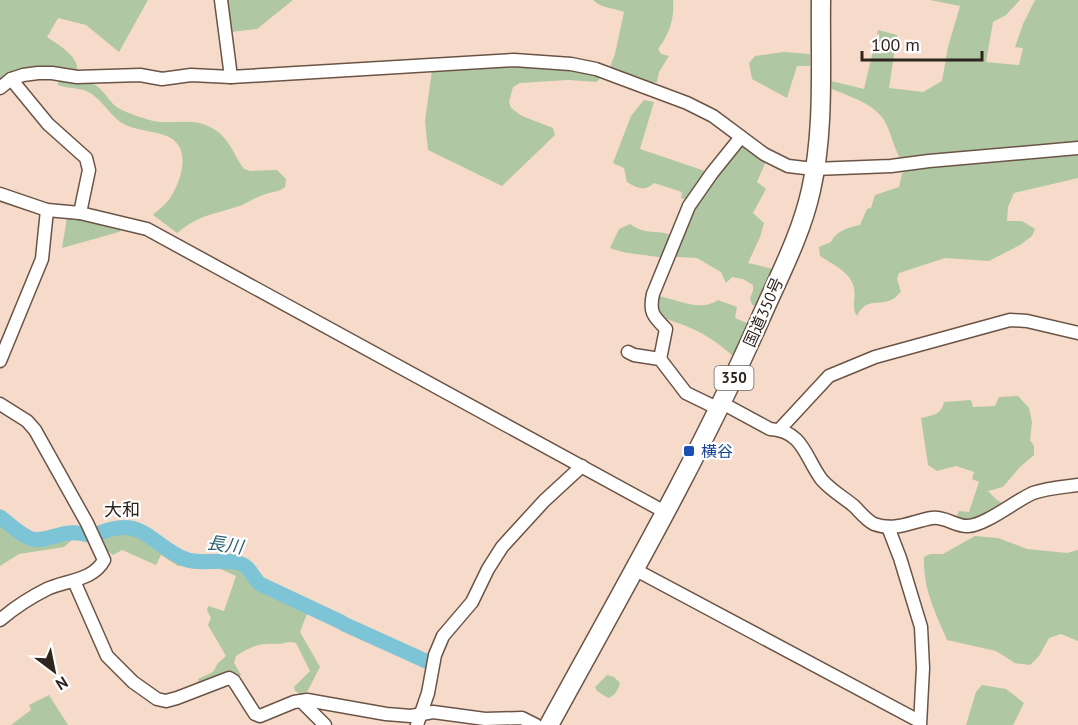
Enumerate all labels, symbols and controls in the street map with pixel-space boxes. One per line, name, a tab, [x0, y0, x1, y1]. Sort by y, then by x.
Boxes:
scale bar	[862, 24, 982, 62]
text: 100 m	[871, 33, 920, 56]
street label: 国道350号	[739, 274, 787, 350]
road number: 350	[714, 366, 754, 390]
place label: 横谷	[701, 441, 733, 461]
marker: 横谷	[682, 444, 696, 458]
district label: 大和	[104, 498, 140, 521]
water label: 長川	[206, 531, 246, 559]
north arrow	[24, 641, 84, 701]
text: N	[52, 672, 72, 695]

